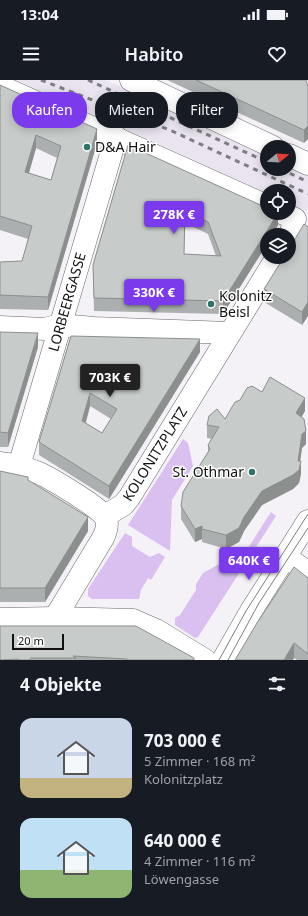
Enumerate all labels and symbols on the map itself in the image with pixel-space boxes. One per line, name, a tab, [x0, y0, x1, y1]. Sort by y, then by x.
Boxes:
place label: D&A Hair	[95, 137, 156, 156]
north arrow	[260, 140, 296, 176]
marker: D&A Hair	[82, 142, 92, 152]
pin: 278K €	[141, 201, 207, 235]
street label: LORBEERGASSE	[43, 250, 90, 354]
pin: 330K €	[121, 279, 187, 313]
place label: Kolonitz Beisl	[219, 286, 273, 321]
marker: Kolonitz Beisl	[206, 299, 216, 309]
pin: 703K €	[77, 364, 143, 398]
street label: KOLONITZPLATZ	[118, 403, 191, 505]
place label: St. Othmar	[173, 462, 244, 481]
marker: St. Othmar	[247, 467, 257, 477]
pin: 640K €	[216, 547, 282, 581]
scale bar	[12, 632, 64, 651]

